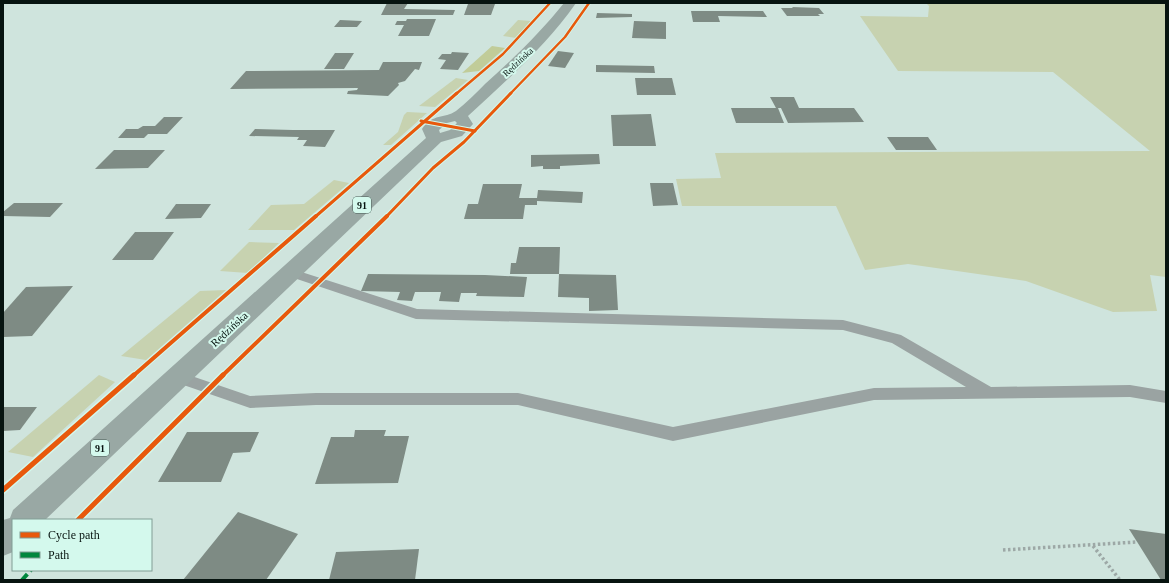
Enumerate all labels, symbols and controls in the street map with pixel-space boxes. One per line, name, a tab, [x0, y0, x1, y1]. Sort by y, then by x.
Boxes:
street label: Rędzińska	[501, 46, 535, 78]
road number: 91	[353, 197, 371, 213]
street label: Rędzińska	[208, 309, 250, 349]
road number: 91	[91, 440, 109, 456]
legend	[12, 519, 152, 571]
text: Cycle path	[48, 528, 100, 542]
text: Path	[48, 548, 69, 562]

